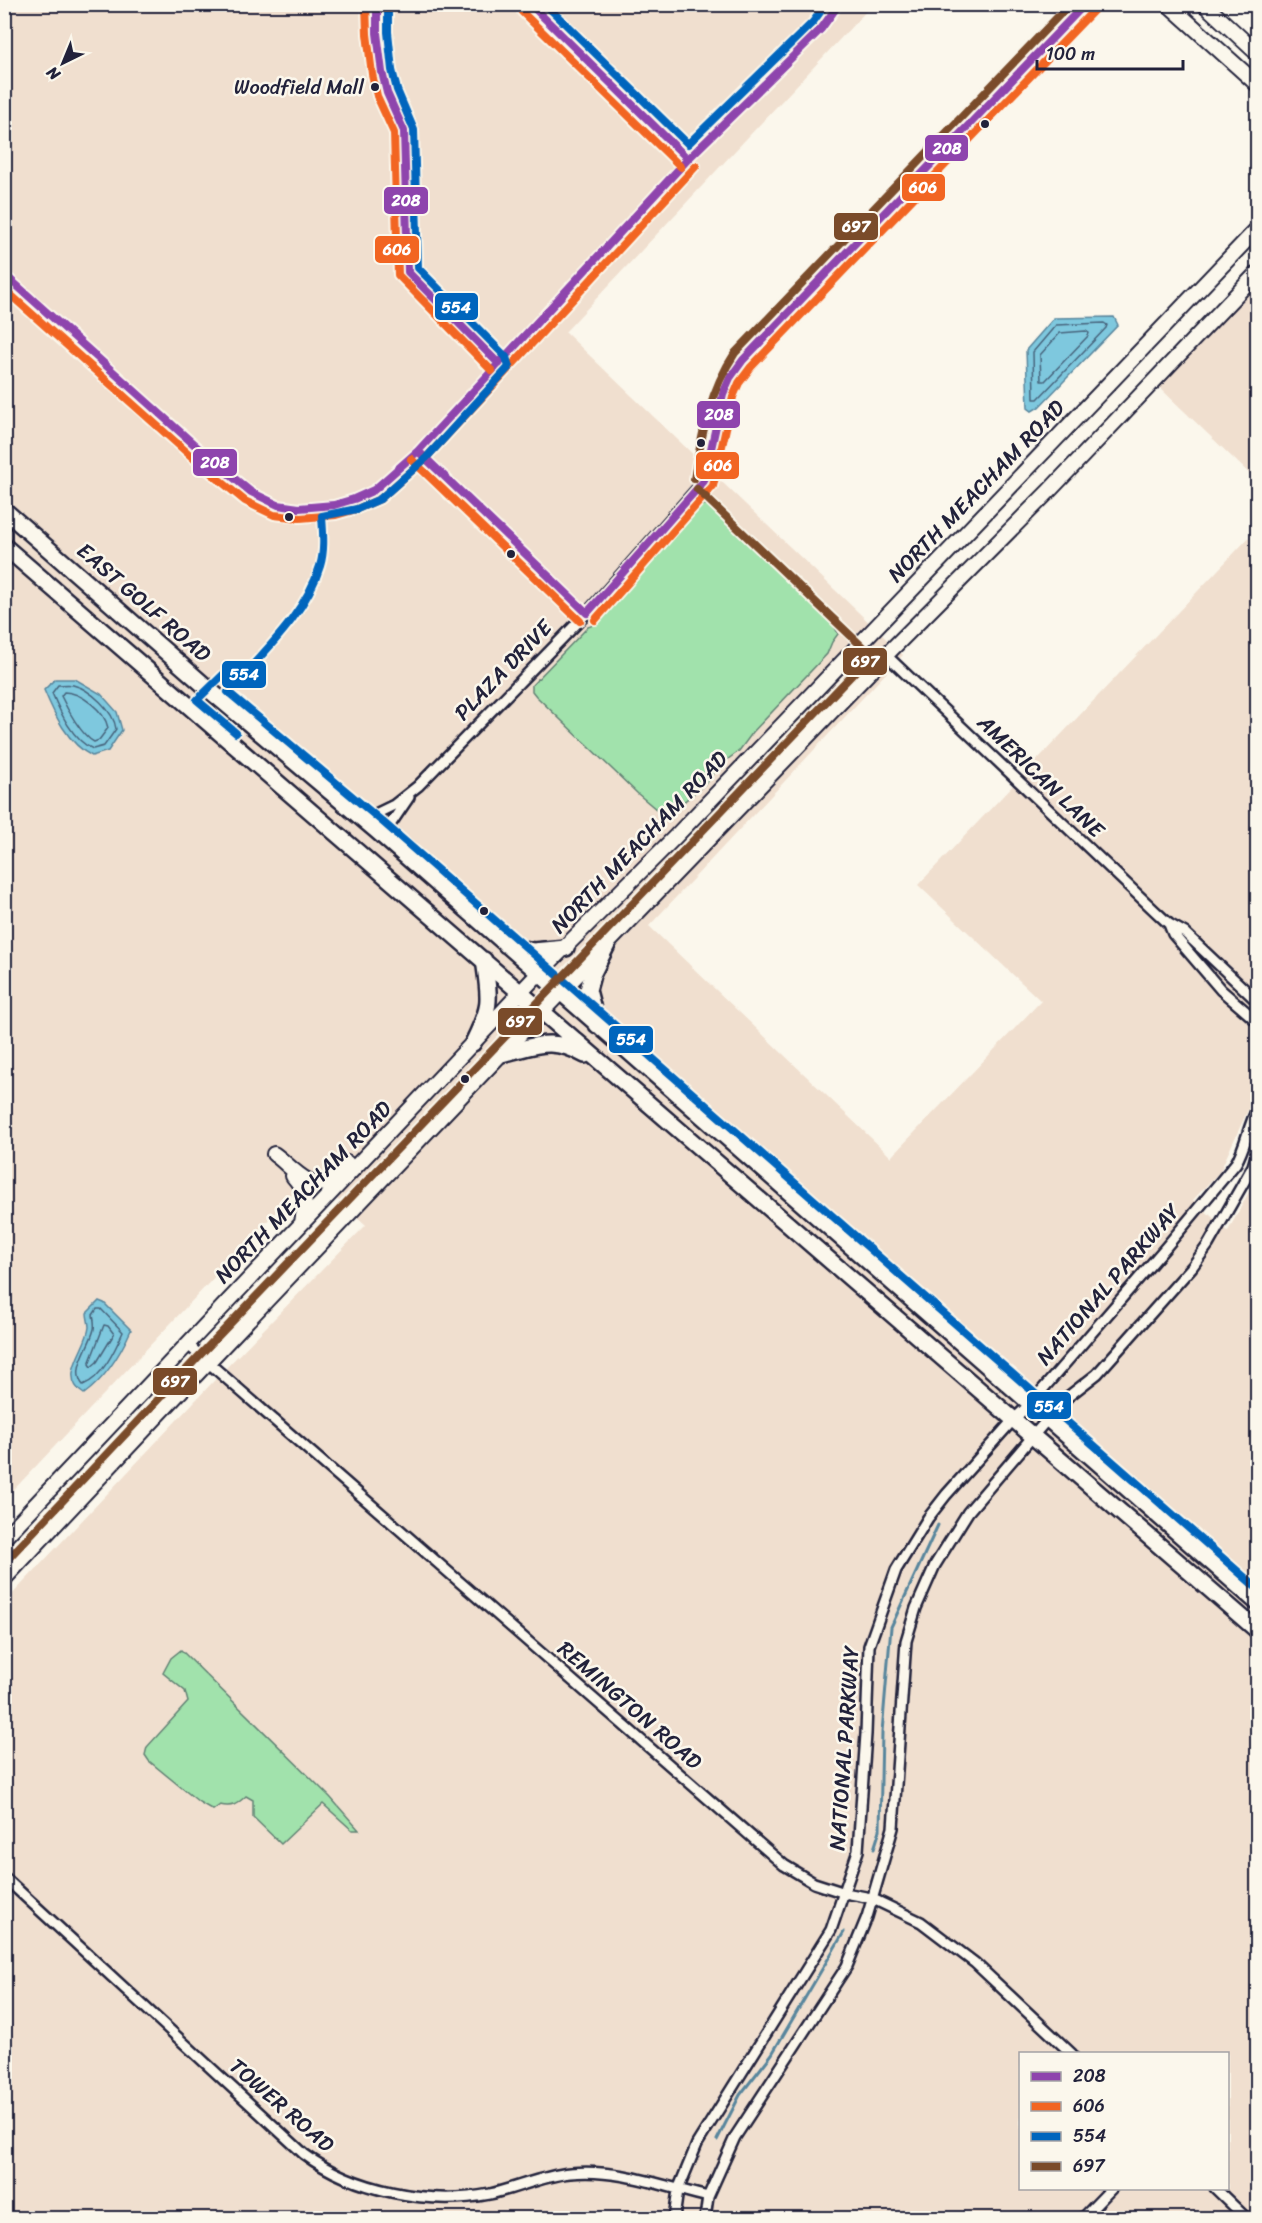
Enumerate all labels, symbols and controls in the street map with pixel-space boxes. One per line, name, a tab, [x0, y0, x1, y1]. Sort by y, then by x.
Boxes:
north arrow	[33, 33, 93, 93]
scale bar	[1037, 33, 1182, 71]
text: 100 m	[1046, 38, 1095, 70]
text: N	[39, 59, 68, 89]
place label: Woodfield Mall	[234, 70, 365, 105]
marker: Woodfield Mall	[369, 81, 381, 93]
unlabelled marker	[979, 118, 991, 130]
line badge: 208	[924, 134, 969, 162]
text: 208	[932, 134, 962, 163]
line badge: 606	[901, 173, 946, 202]
text: 606	[908, 173, 937, 202]
line badge: 208	[383, 186, 429, 215]
text: 208	[391, 186, 421, 215]
line badge: 697	[833, 212, 879, 241]
text: 697	[841, 212, 872, 241]
line badge: 606	[374, 235, 420, 264]
text: 606	[382, 235, 411, 264]
line badge: 554	[434, 292, 479, 321]
text: 554	[441, 293, 471, 322]
street label: NORTH MEACHAM ROAD	[878, 389, 1075, 592]
line badge: 208	[696, 400, 741, 429]
text: 208	[704, 400, 734, 429]
unlabelled marker	[695, 437, 707, 449]
line badge: 208	[192, 448, 238, 477]
text: 208	[200, 448, 230, 477]
line badge: 606	[695, 451, 740, 480]
text: 606	[703, 451, 732, 480]
unlabelled marker	[283, 511, 295, 523]
street label: EAST GOLF ROAD	[68, 532, 221, 673]
unlabelled marker	[505, 548, 517, 560]
street label: PLAZA DRIVE	[444, 609, 563, 730]
line badge: 697	[842, 647, 888, 676]
text: 697	[850, 647, 881, 676]
line badge: 554	[221, 660, 267, 689]
text: 554	[229, 660, 259, 689]
street label: AMERICAN LANE	[967, 704, 1115, 849]
street label: NORTH MEACHAM ROAD	[541, 740, 738, 943]
unlabelled marker	[478, 905, 490, 917]
line badge: 697	[497, 1007, 543, 1036]
text: 697	[505, 1007, 536, 1036]
line badge: 554	[608, 1025, 654, 1054]
text: 554	[616, 1025, 646, 1054]
unlabelled marker	[459, 1073, 471, 1085]
street label: NORTH MEACHAM ROAD	[205, 1090, 402, 1293]
street label: NATIONAL PARKWAY	[1026, 1193, 1191, 1374]
line badge: 697	[152, 1367, 198, 1396]
text: 697	[160, 1367, 191, 1396]
line badge: 554	[1026, 1391, 1072, 1420]
text: 554	[1034, 1392, 1064, 1421]
street label: REMINGTON ROAD	[548, 1630, 712, 1780]
street label: NATIONAL PARKWAY	[817, 1643, 871, 1852]
street label: TOWER ROAD	[220, 2048, 344, 2162]
legend	[1019, 2052, 1229, 2190]
text: 208	[1073, 2060, 1106, 2092]
text: 606	[1073, 2090, 1105, 2122]
text: 554	[1073, 2120, 1106, 2152]
text: 697	[1073, 2150, 1106, 2182]

